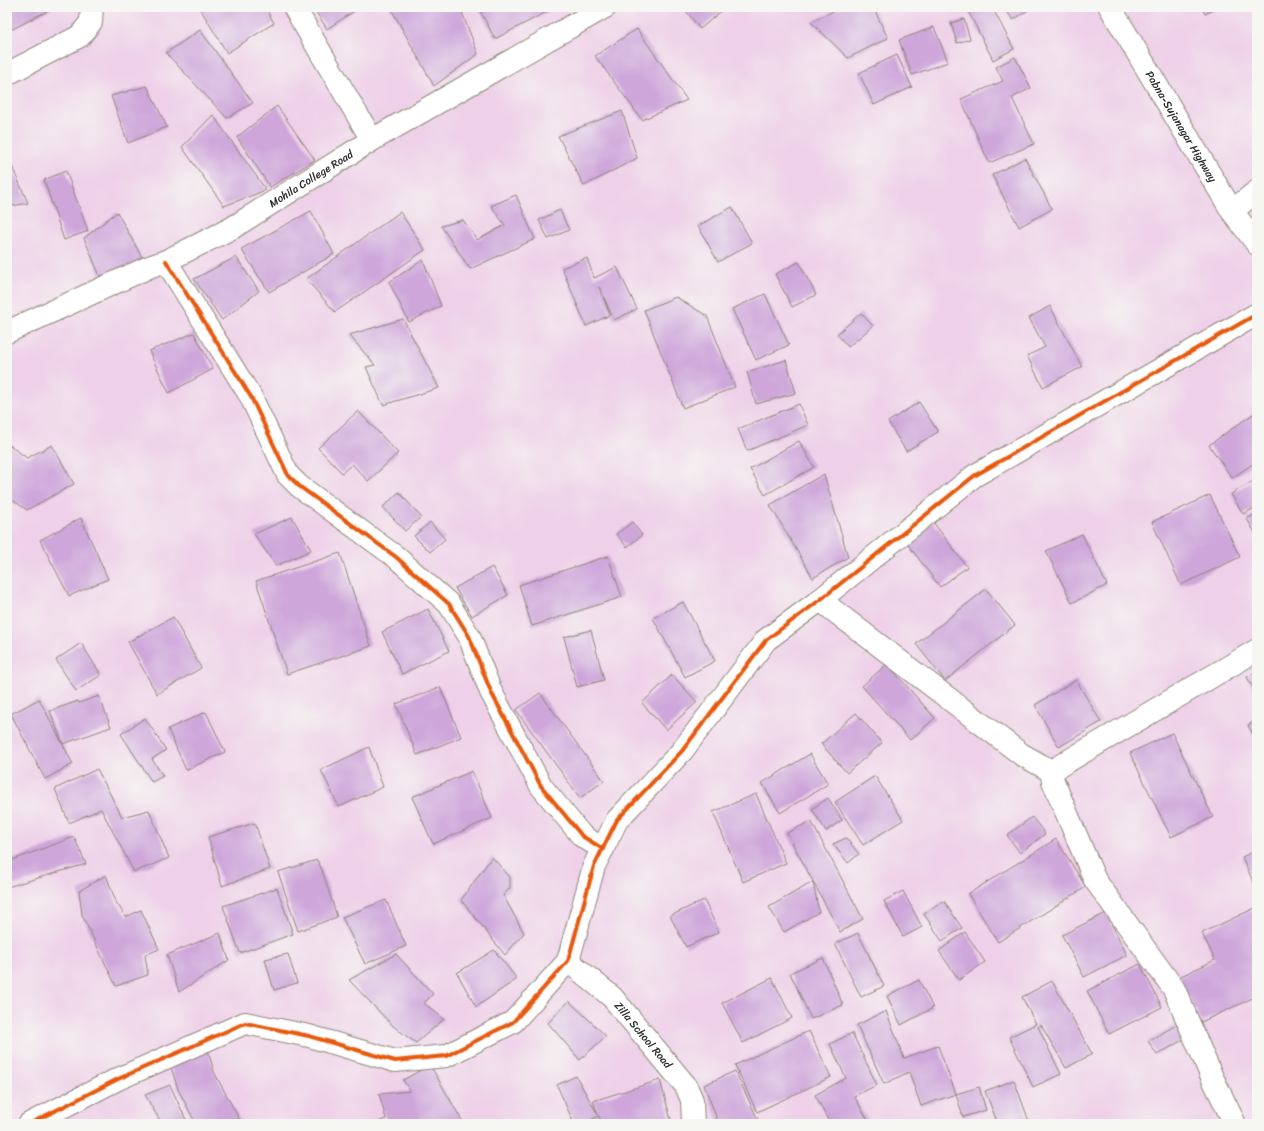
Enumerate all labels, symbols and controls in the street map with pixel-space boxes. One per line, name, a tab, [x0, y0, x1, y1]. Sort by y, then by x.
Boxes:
street label: Pabna-Sujanagar Highway	[1140, 67, 1222, 186]
street label: Mohila College Road	[265, 145, 358, 213]
street label: Zilla School Road	[609, 997, 678, 1074]

